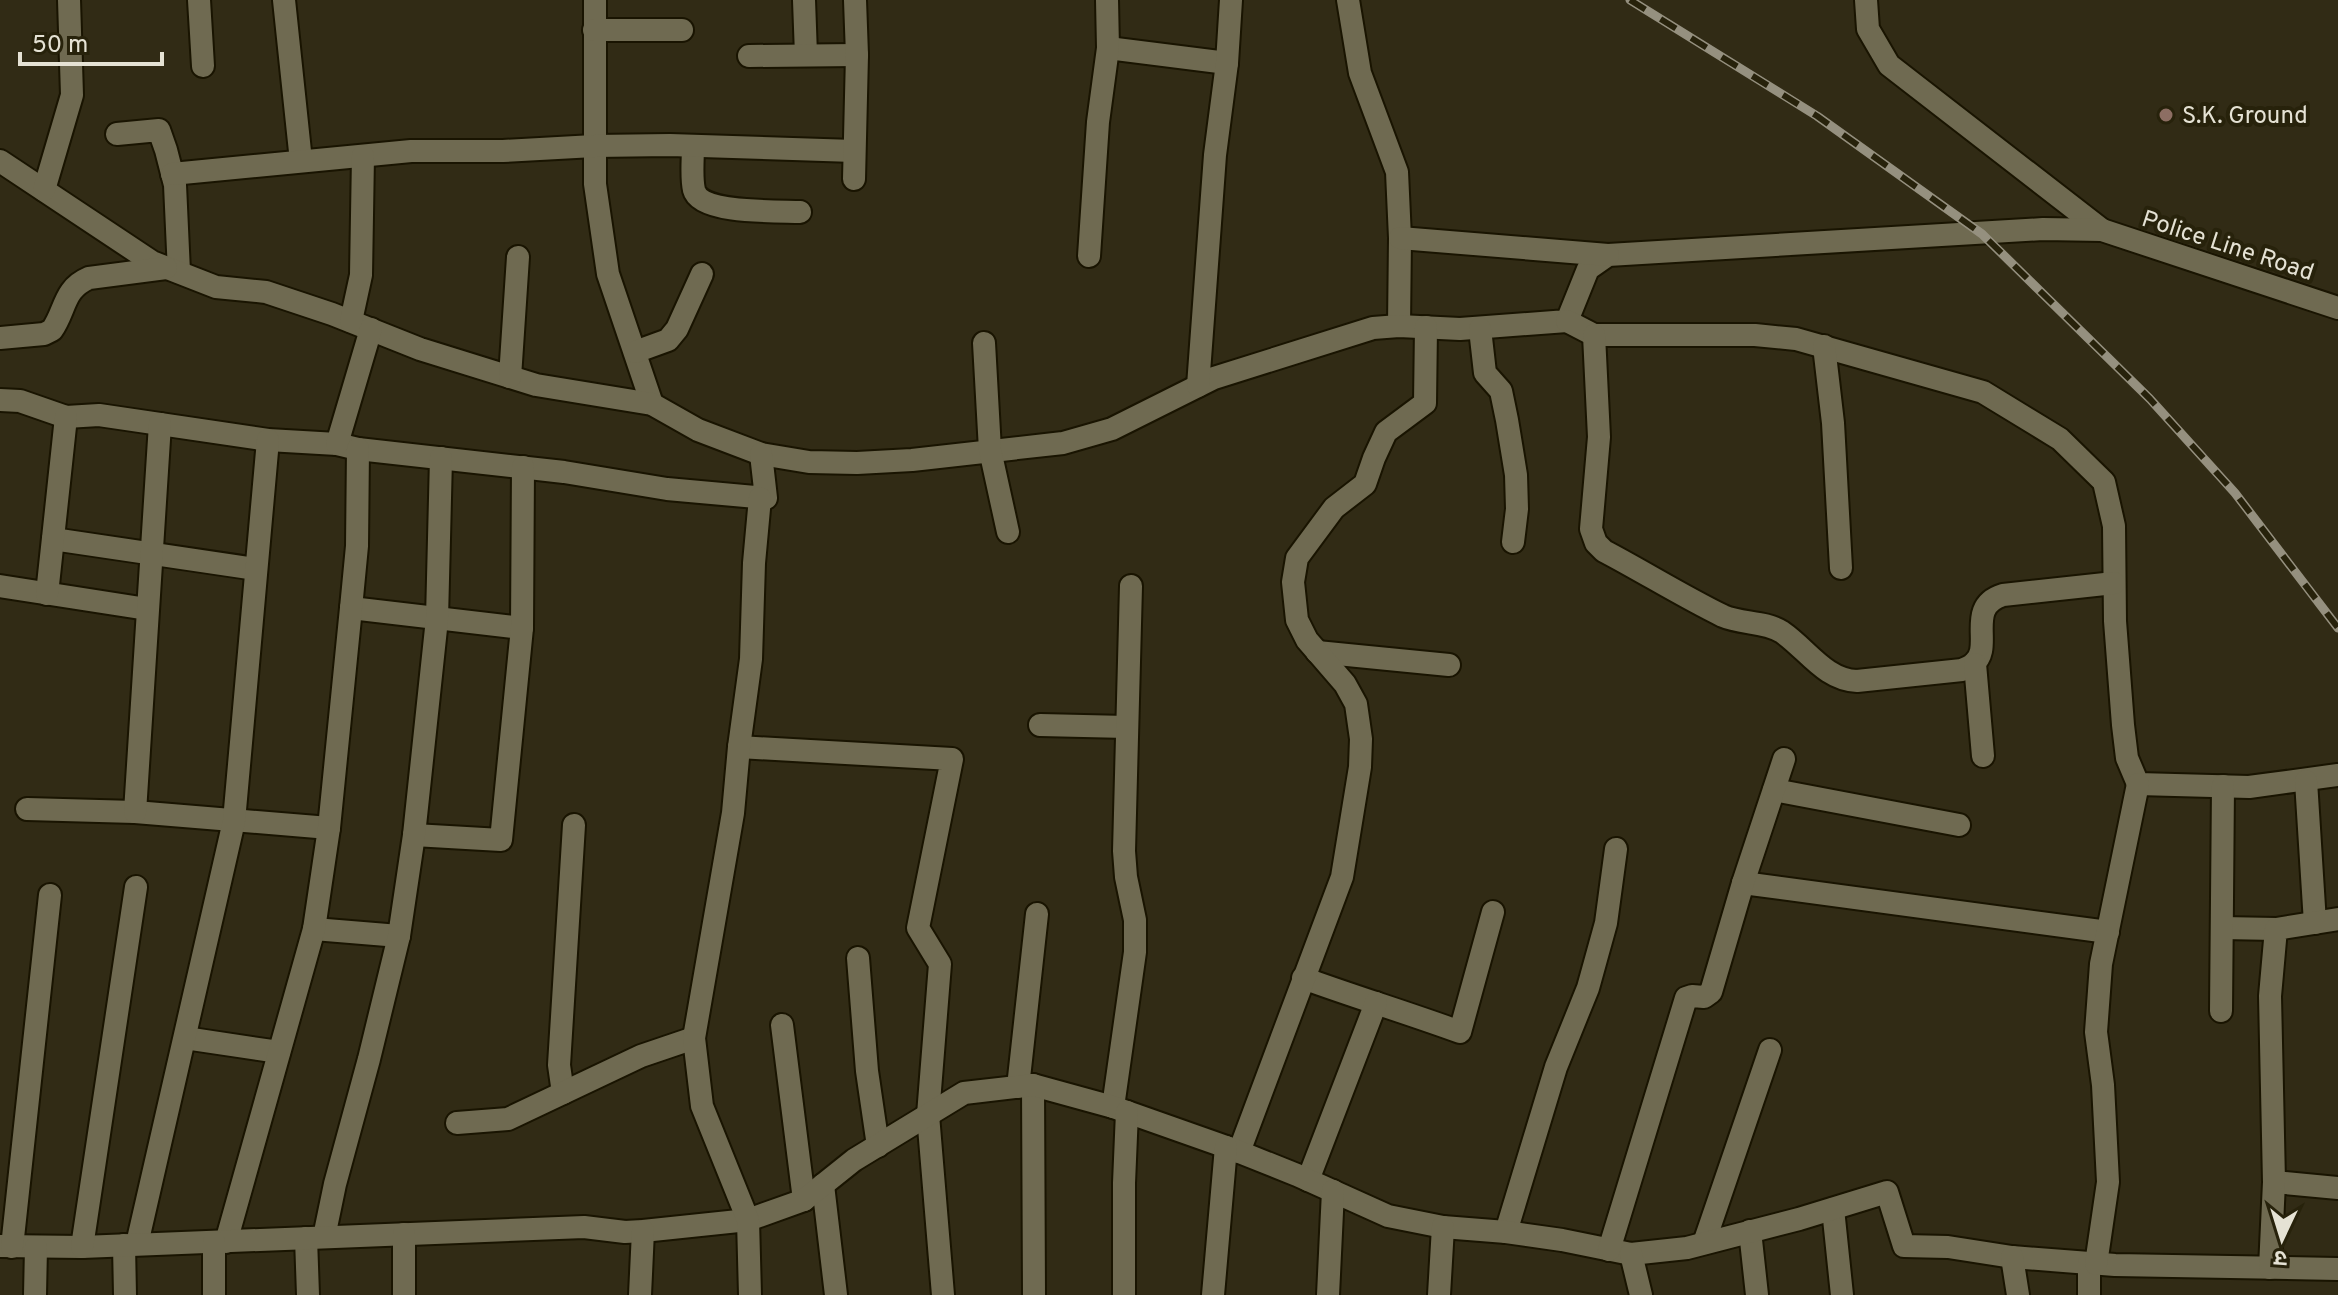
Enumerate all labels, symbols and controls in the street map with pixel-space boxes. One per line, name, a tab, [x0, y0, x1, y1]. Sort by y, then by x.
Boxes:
scale bar	[20, 16, 162, 66]
text: 50 m	[32, 31, 88, 61]
place label: S.K. Ground	[2182, 102, 2308, 132]
marker: S.K. Ground	[2157, 106, 2175, 124]
street label: Police Line Road	[2138, 205, 2317, 289]
north arrow	[2242, 1199, 2322, 1279]
text: उ	[2272, 1242, 2288, 1270]

